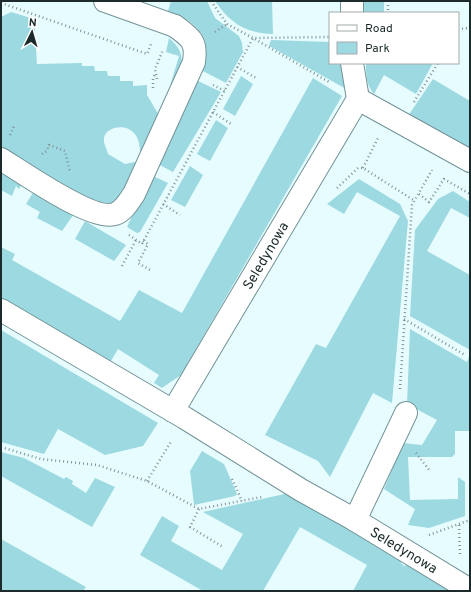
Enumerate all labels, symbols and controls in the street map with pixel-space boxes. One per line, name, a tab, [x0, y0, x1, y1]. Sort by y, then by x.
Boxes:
north arrow	[12, 12, 52, 52]
legend	[329, 12, 459, 64]
text: N	[28, 16, 37, 30]
text: Road	[365, 21, 393, 37]
text: Park	[365, 41, 390, 57]
street label: Seledynowa	[240, 219, 293, 293]
street label: Seledynowa	[366, 524, 440, 578]

